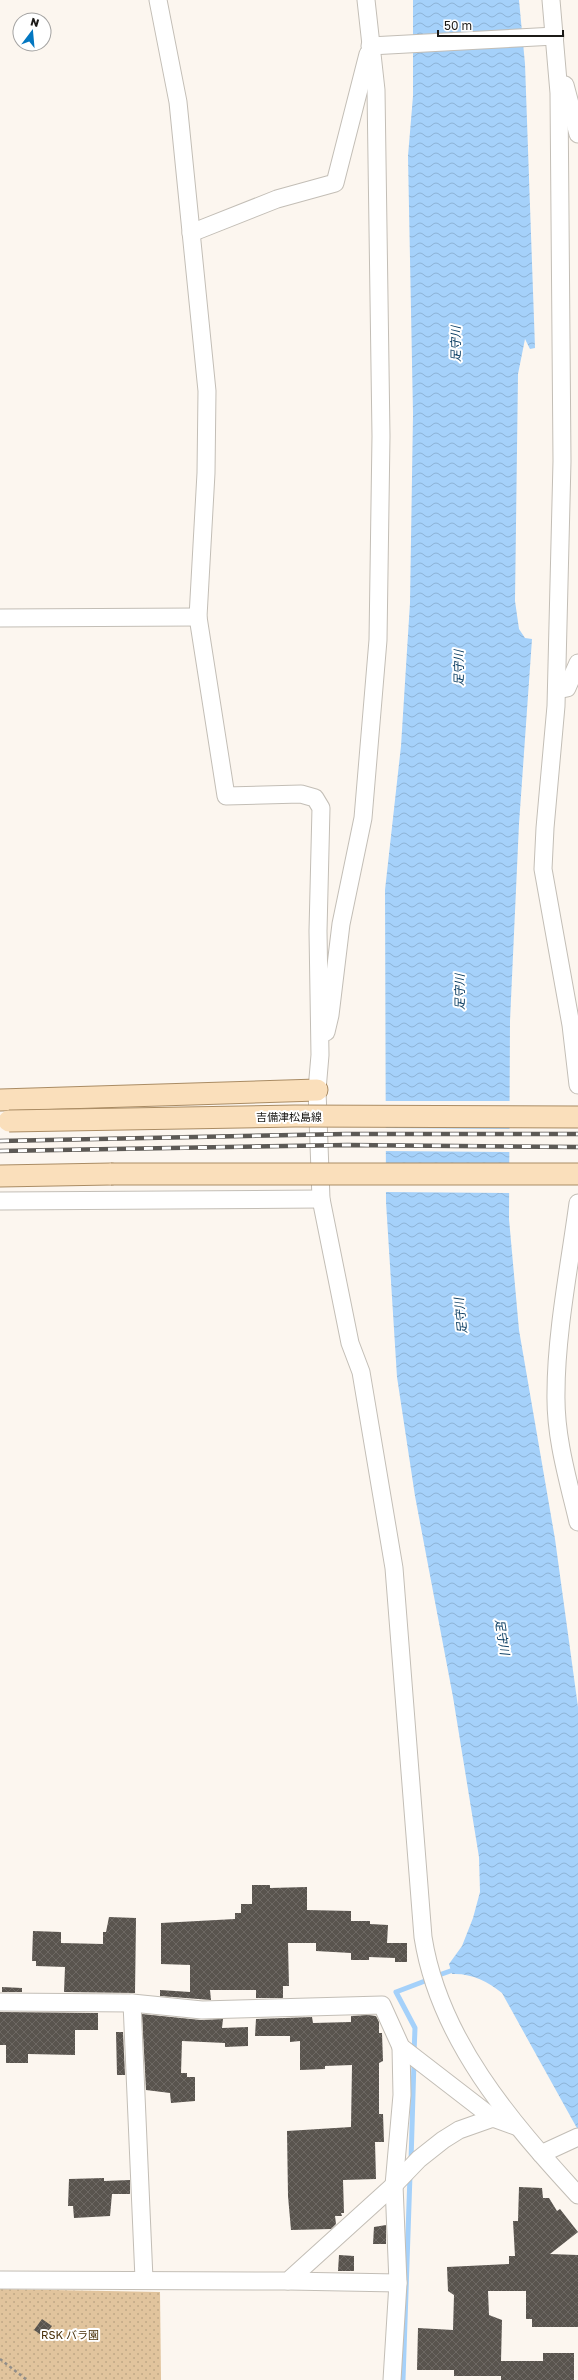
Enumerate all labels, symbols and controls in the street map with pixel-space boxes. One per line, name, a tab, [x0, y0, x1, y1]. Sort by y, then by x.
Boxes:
north arrow	[12, 12, 52, 52]
scale bar	[438, 12, 563, 38]
text: N	[29, 15, 41, 29]
text: 50 m	[444, 18, 472, 33]
water label: 足守川	[448, 324, 463, 362]
water label: 足守川	[451, 648, 466, 686]
water label: 足守川	[452, 972, 467, 1010]
street label: 吉備津松島線	[256, 1110, 322, 1123]
water label: 足守川	[451, 1295, 470, 1335]
water label: 足守川	[492, 1618, 513, 1658]
park label: RSK バラ園	[41, 2328, 99, 2341]

